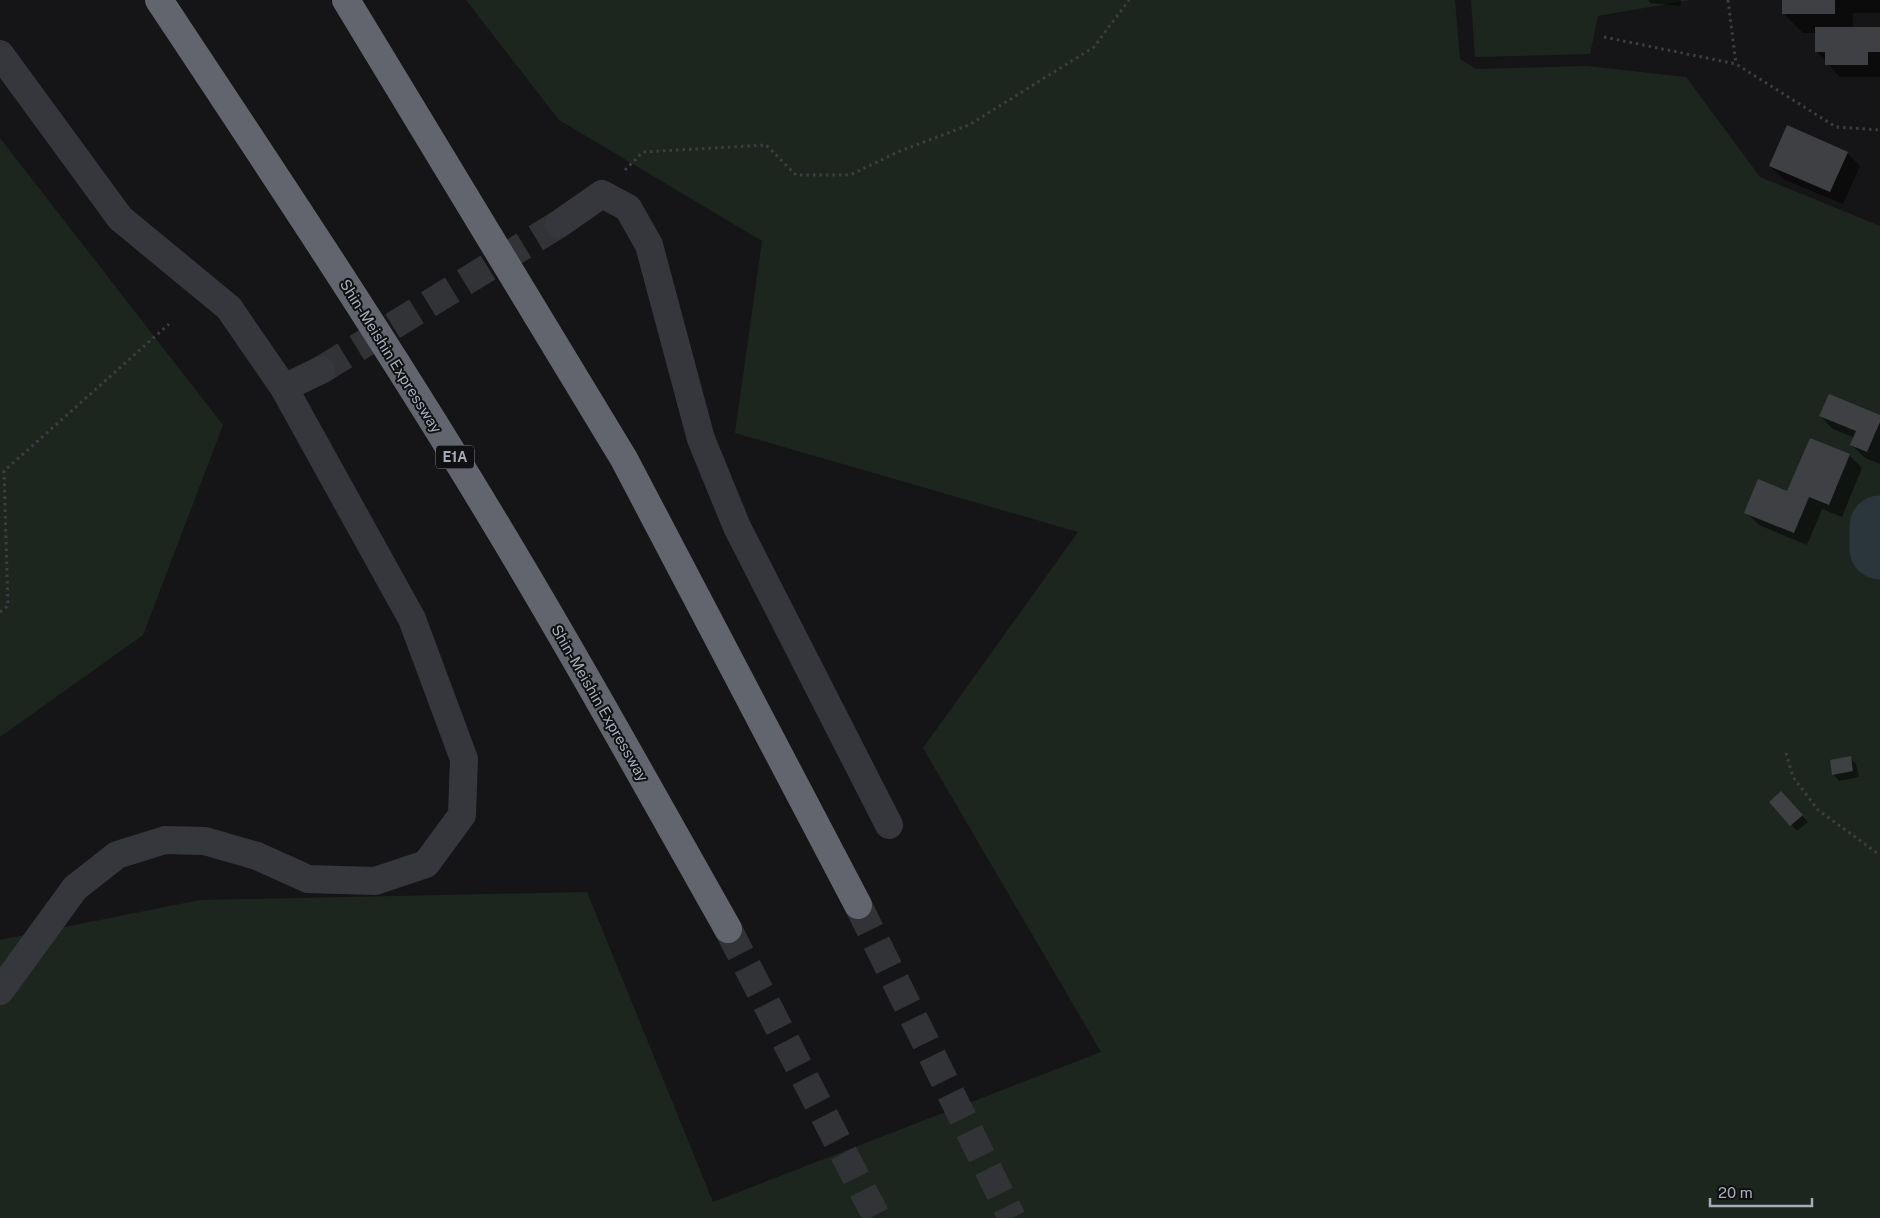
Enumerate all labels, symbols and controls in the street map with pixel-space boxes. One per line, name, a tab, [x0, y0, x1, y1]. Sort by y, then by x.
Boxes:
street label: Shin-Meishin Expressway	[337, 276, 445, 436]
road number: E1A	[436, 446, 474, 468]
street label: Shin-Meishin Expressway	[548, 622, 652, 784]
scale bar	[1710, 1176, 1812, 1208]
text: 20 m	[1718, 1184, 1753, 1201]

